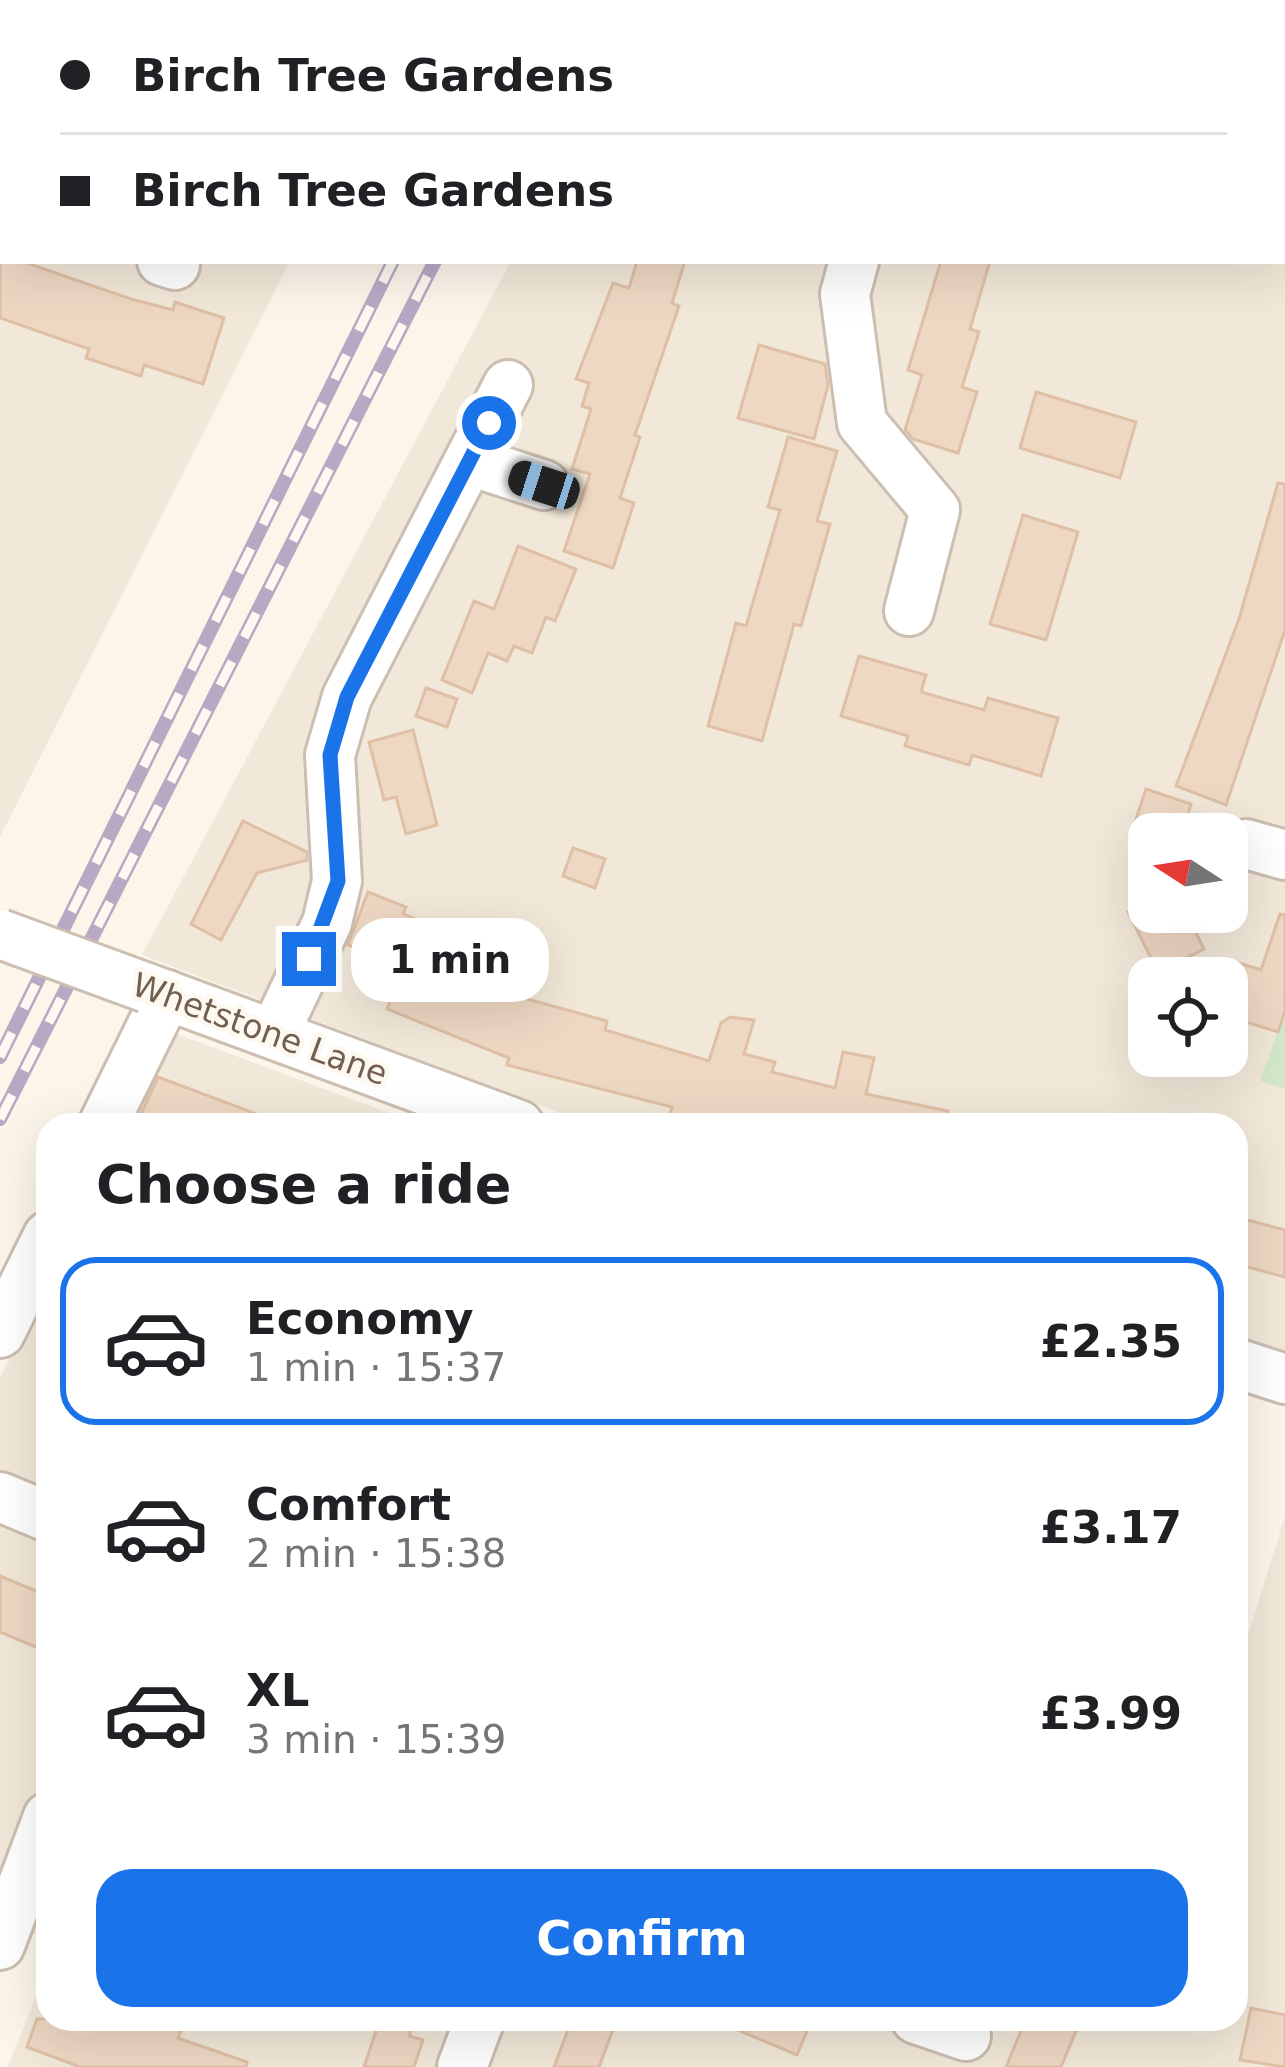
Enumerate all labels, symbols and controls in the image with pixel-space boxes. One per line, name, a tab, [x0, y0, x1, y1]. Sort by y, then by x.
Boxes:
text: Birch Tree Gardens	[132, 49, 614, 102]
text: Birch Tree Gardens	[132, 164, 614, 217]
route start	[462, 396, 516, 450]
car	[504, 457, 584, 513]
north arrow	[1128, 813, 1248, 933]
map controls	[1128, 813, 1248, 1077]
callout: 1 min	[351, 917, 549, 1001]
route end	[282, 932, 336, 986]
text: 1 min	[389, 937, 511, 982]
button: locate	[1128, 957, 1248, 1077]
street label: Whetstone Lane	[127, 965, 393, 1093]
text: Choose a ride	[96, 1153, 512, 1216]
icon: car	[102, 1287, 210, 1395]
text: Economy	[246, 1292, 474, 1345]
text: £2.35	[1040, 1315, 1182, 1368]
text: 1 min · 15:37	[246, 1345, 506, 1390]
icon: car	[102, 1473, 210, 1581]
text: Comfort	[246, 1478, 451, 1531]
text: £3.17	[1040, 1501, 1182, 1554]
text: 2 min · 15:38	[246, 1531, 506, 1576]
icon: car	[102, 1659, 210, 1767]
text: XL	[246, 1664, 309, 1717]
text: £3.99	[1040, 1687, 1182, 1740]
text: 3 min · 15:39	[246, 1717, 506, 1762]
button: Confirm	[96, 1869, 1188, 2007]

